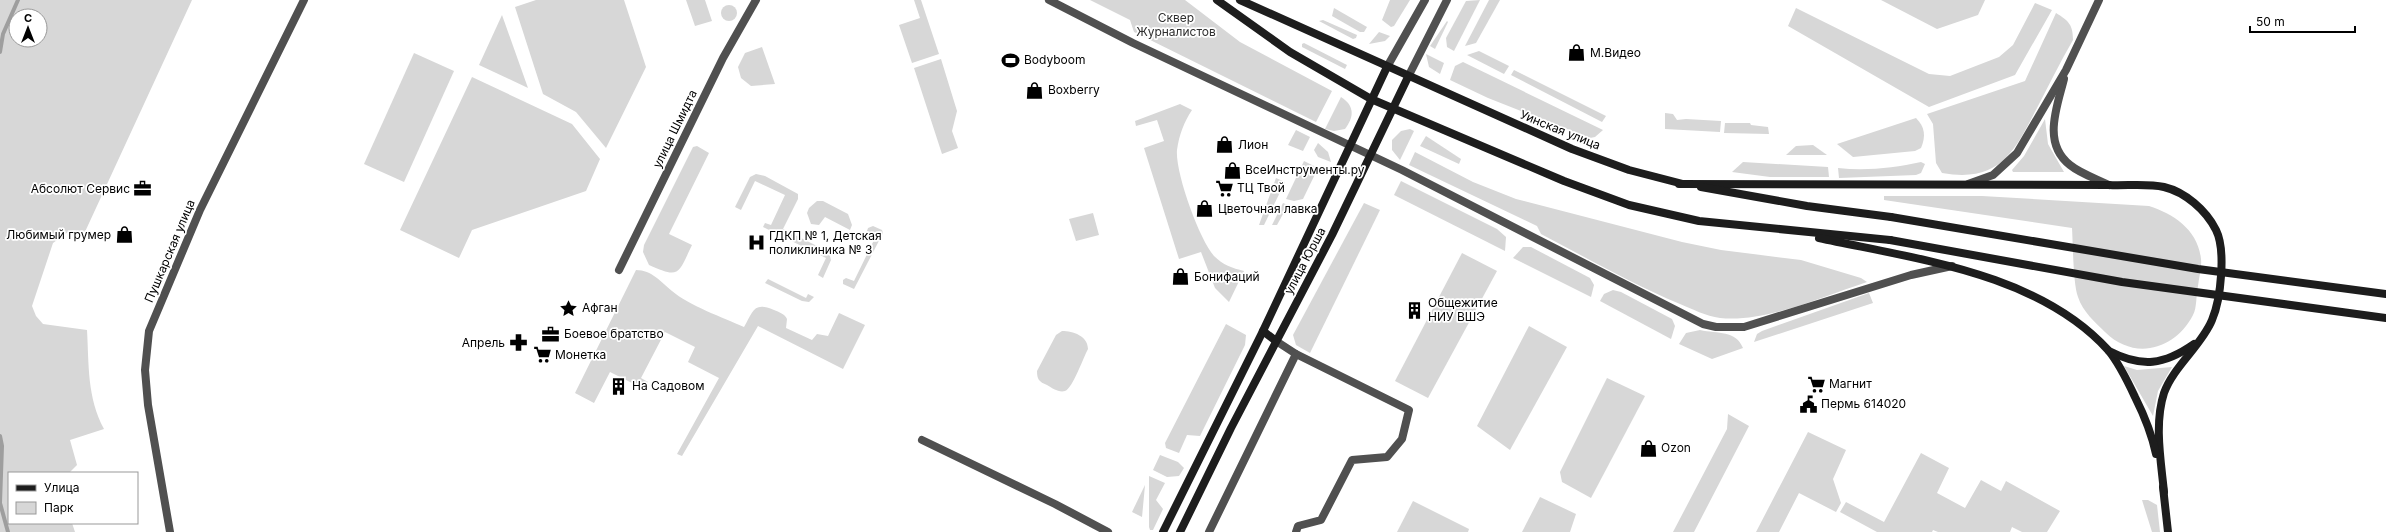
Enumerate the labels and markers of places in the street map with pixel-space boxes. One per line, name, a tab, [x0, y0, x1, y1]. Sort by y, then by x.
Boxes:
shop icon: М.Видео	[1567, 43, 1587, 63]
place label: М.Видео	[1590, 45, 1641, 60]
sports icon: Bodyboom	[1001, 50, 1021, 70]
place label: Bodyboom	[1024, 52, 1086, 67]
shop icon: Boxberry	[1025, 80, 1045, 100]
place label: Boxberry	[1048, 82, 1100, 97]
shop icon: Лион	[1215, 135, 1235, 155]
place label: Лион	[1238, 137, 1268, 152]
shop icon: ВсеИнструменты.ру	[1222, 160, 1242, 180]
place label: ВсеИнструменты.ру	[1245, 162, 1365, 177]
supermarket icon: ТЦ Твой	[1214, 178, 1234, 198]
office icon: Абсолют Сервис	[133, 179, 153, 199]
place label: ТЦ Твой	[1237, 180, 1285, 195]
place label: Абсолют Сервис	[31, 181, 130, 196]
shop icon: Цветочная лавка	[1195, 199, 1215, 219]
place label: Цветочная лавка	[1218, 201, 1318, 216]
shop icon: Любимый грумер	[114, 225, 134, 245]
place label: Любимый грумер	[6, 227, 111, 242]
place label: ГДКП № 1, Детская поликлиника № 3	[769, 228, 882, 257]
hospital icon: ГДКП № 1, Детская поликлиника № 3	[746, 233, 766, 253]
shop icon: Бонифаций	[1171, 267, 1191, 287]
place label: Бонифаций	[1194, 269, 1260, 284]
place label: Общежитие НИУ ВШЭ	[1428, 295, 1498, 324]
place icon: Афган	[559, 298, 579, 318]
place label: Афган	[582, 300, 618, 315]
building icon: Общежитие НИУ ВШЭ	[1405, 300, 1425, 320]
office icon: Боевое братство	[541, 324, 561, 344]
place label: Боевое братство	[564, 326, 664, 341]
pharmacy icon: Апрель	[508, 333, 528, 353]
place label: Апрель	[462, 335, 505, 350]
supermarket icon: Монетка	[532, 345, 552, 365]
place label: Монетка	[555, 347, 606, 362]
supermarket icon: Магнит	[1806, 374, 1826, 394]
building icon: На Садовом	[609, 376, 629, 396]
place label: Магнит	[1829, 376, 1872, 391]
place label: На Садовом	[632, 378, 704, 393]
public building icon: Пермь 614020	[1798, 394, 1818, 414]
place label: Пермь 614020	[1821, 396, 1906, 411]
shop icon: Ozon	[1638, 438, 1658, 458]
place label: Ozon	[1661, 440, 1691, 455]

